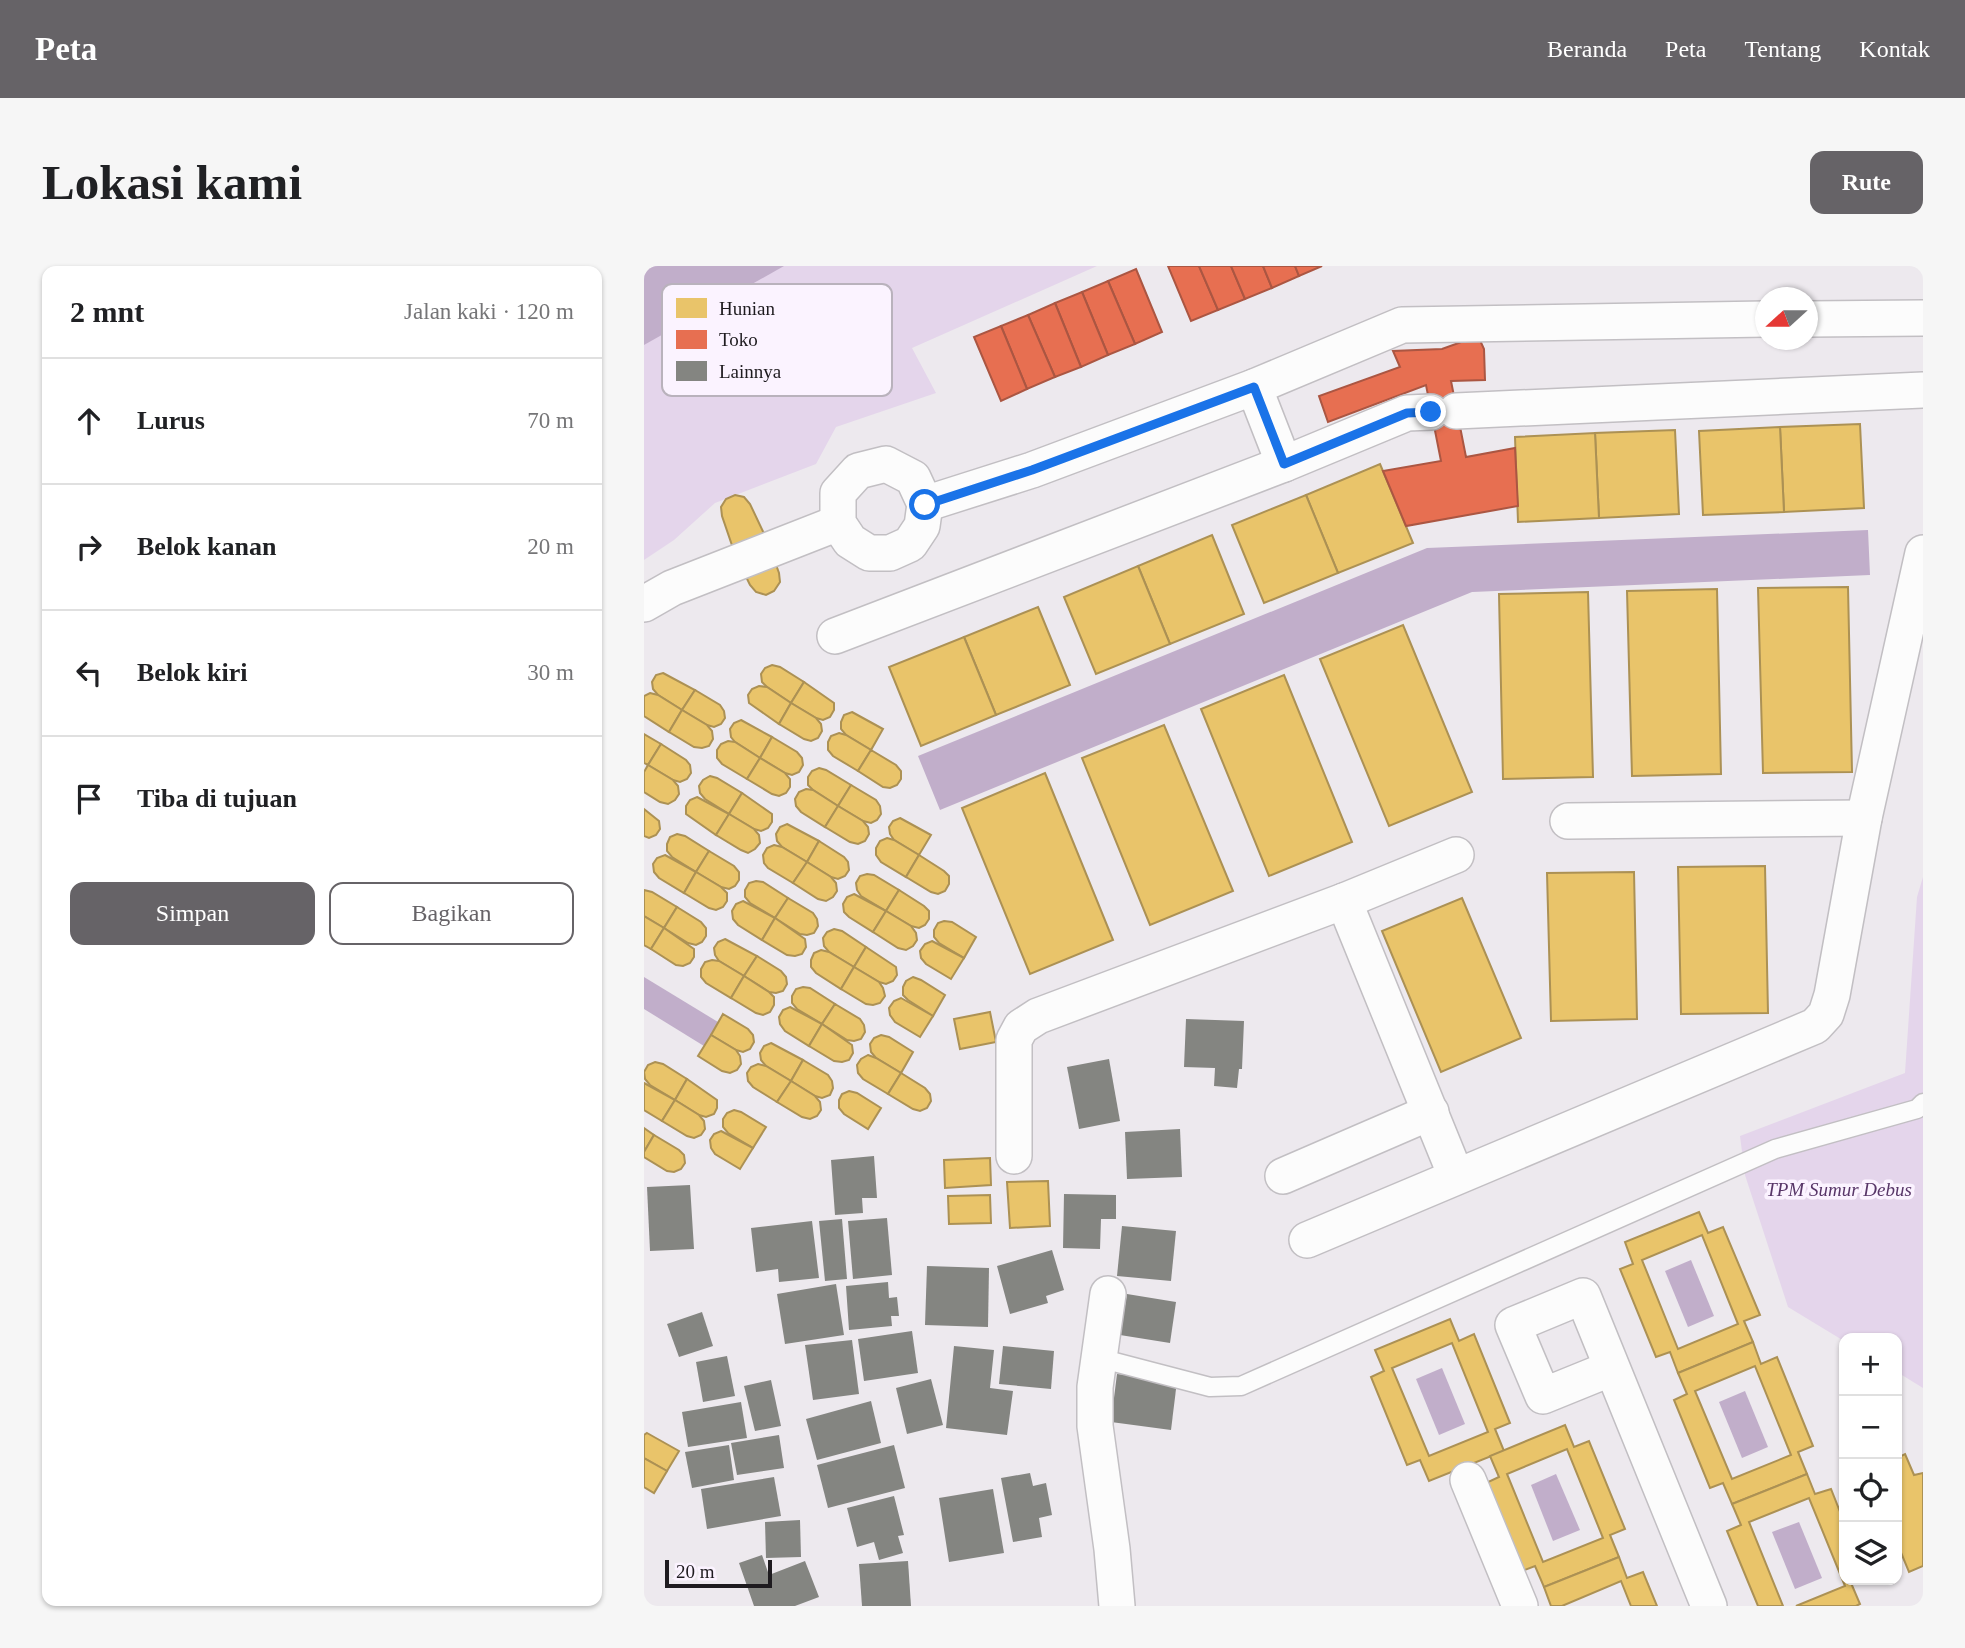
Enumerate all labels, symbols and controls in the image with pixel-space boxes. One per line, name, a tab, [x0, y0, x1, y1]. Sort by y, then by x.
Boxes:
text: Peta	[35, 31, 97, 67]
text: Beranda	[1547, 36, 1627, 62]
text: Peta	[1665, 36, 1706, 62]
text: Tentang	[1744, 36, 1821, 62]
text: Kontak	[1859, 36, 1930, 62]
button: Rute	[1810, 151, 1923, 214]
text: Lokasi kami	[42, 155, 302, 210]
legend	[662, 284, 892, 396]
north arrow	[1755, 287, 1818, 350]
text: 2 mnt	[70, 295, 144, 328]
text: Hunian	[719, 298, 775, 319]
text: Jalan kaki · 120 m	[404, 299, 574, 324]
text: Toko	[719, 329, 758, 350]
text: Lainnya	[719, 361, 782, 382]
route end	[1415, 396, 1446, 427]
icon: ahead	[70, 402, 108, 440]
text: Lurus	[137, 406, 205, 435]
text: 70 m	[527, 408, 574, 433]
route start	[909, 489, 940, 520]
icon: right	[70, 528, 108, 566]
text: Belok kanan	[137, 532, 276, 561]
text: 20 m	[527, 534, 574, 559]
icon: left	[70, 654, 108, 692]
text: Belok kiri	[137, 658, 248, 687]
text: 30 m	[527, 660, 574, 685]
icon: arrive	[70, 780, 108, 818]
text: Tiba di tujuan	[137, 784, 297, 813]
button: Simpan	[70, 882, 315, 945]
button: Bagikan	[329, 882, 574, 945]
park label: TPM Sumur Debus	[1766, 1179, 1912, 1200]
map controls	[1839, 1333, 1902, 1585]
button: +	[1839, 1333, 1902, 1396]
button: −	[1839, 1396, 1902, 1459]
button: locate	[1839, 1459, 1902, 1522]
button: layers	[1839, 1522, 1902, 1585]
scale bar	[665, 1557, 772, 1589]
text: 20 m	[676, 1561, 715, 1582]

